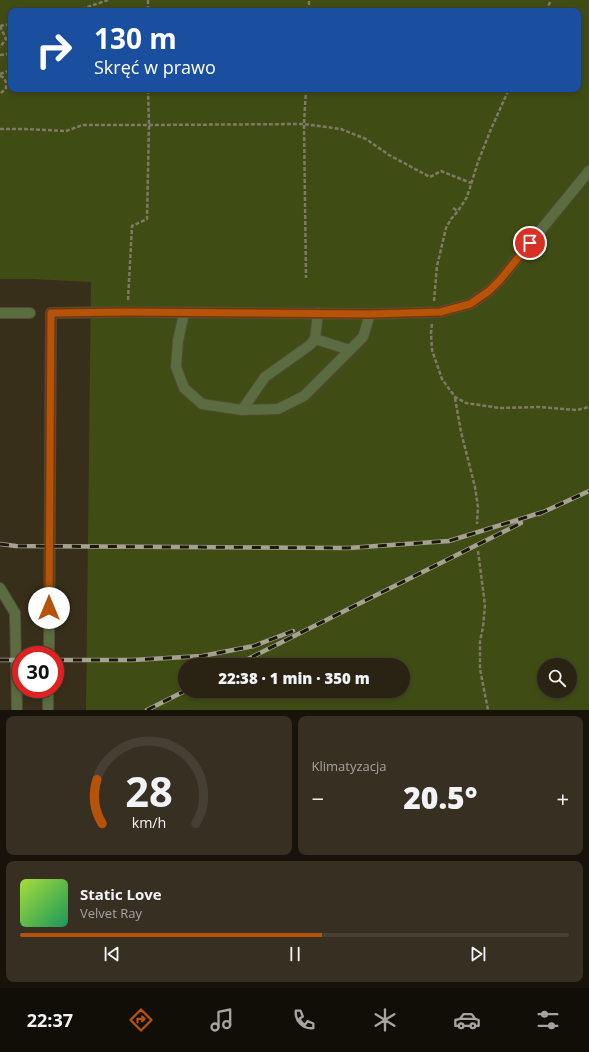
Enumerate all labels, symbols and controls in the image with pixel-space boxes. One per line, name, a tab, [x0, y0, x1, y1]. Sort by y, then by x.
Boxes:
text: 130 m	[94, 19, 177, 57]
icon: right	[28, 24, 80, 76]
text: Skręć w prawo	[94, 55, 216, 79]
pin	[513, 226, 547, 260]
icon: arrive	[519, 232, 541, 254]
position arrow	[28, 587, 70, 629]
speed limit sign: 30	[12, 646, 64, 698]
map controls	[537, 658, 577, 698]
button: search	[537, 658, 577, 698]
text: 22:38 · 1 min · 350 m	[218, 668, 370, 688]
text: Klimatyzacja	[312, 757, 386, 775]
text: 28	[125, 762, 173, 818]
text: 20.5°	[403, 777, 477, 818]
text: −	[312, 783, 324, 813]
text: +	[556, 783, 569, 813]
text: km/h	[131, 812, 166, 831]
text: Static Love	[80, 884, 162, 904]
text: Velvet Ray	[80, 904, 142, 922]
icon: previous	[101, 943, 123, 965]
icon: pause	[284, 943, 306, 965]
icon: next	[467, 943, 489, 965]
icon: directions	[127, 1006, 155, 1034]
icon: music	[208, 1006, 236, 1034]
icon: phone	[290, 1006, 318, 1034]
icon: climate	[371, 1006, 399, 1034]
icon: car	[453, 1006, 481, 1034]
icon: filters	[534, 1006, 562, 1034]
text: 22:37	[27, 1008, 73, 1032]

